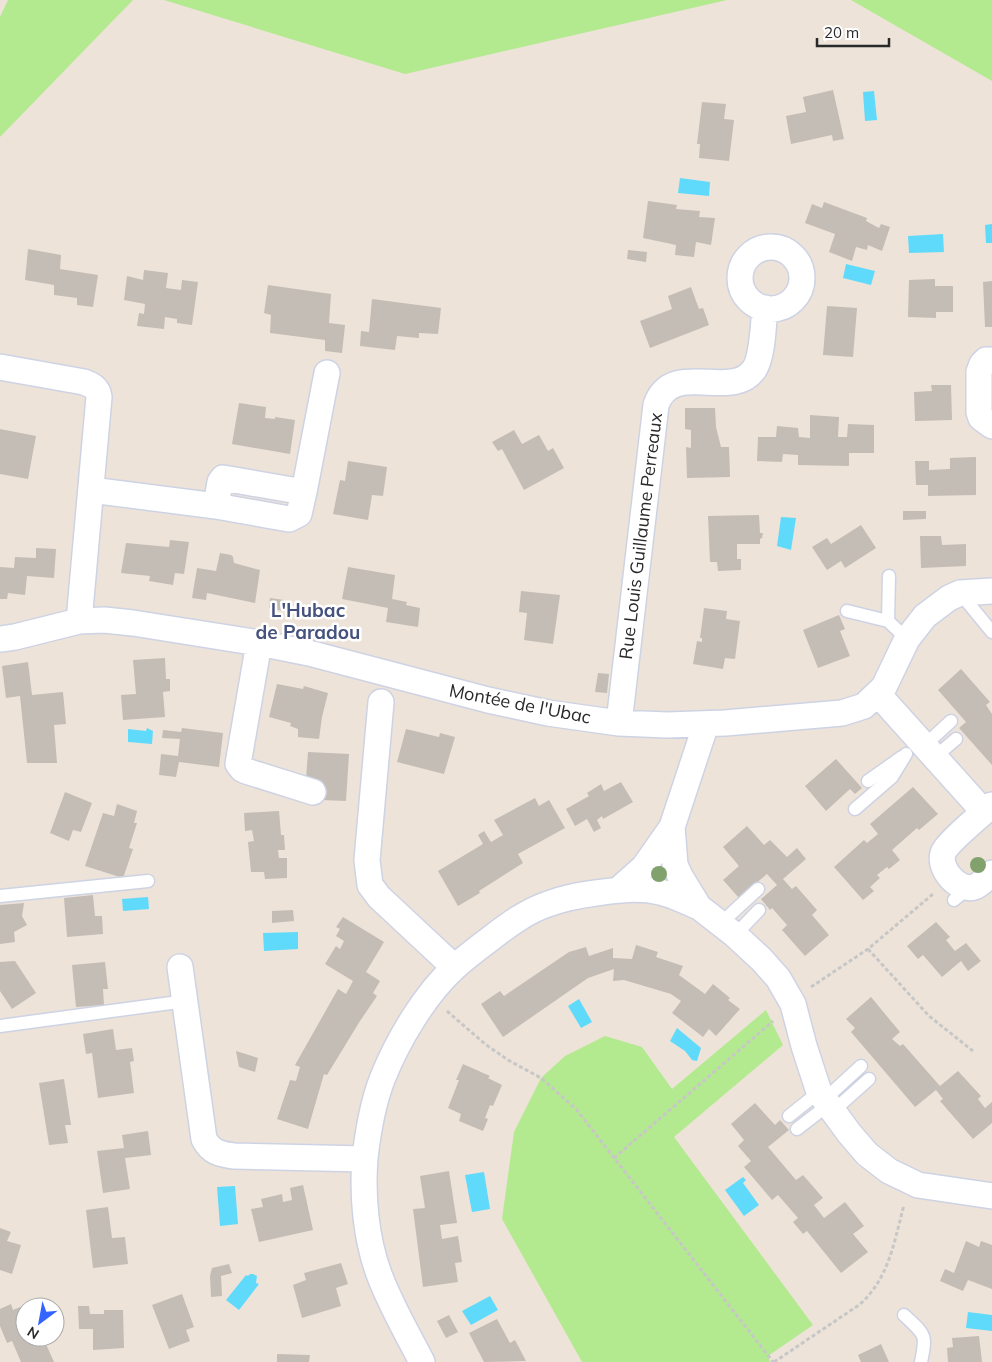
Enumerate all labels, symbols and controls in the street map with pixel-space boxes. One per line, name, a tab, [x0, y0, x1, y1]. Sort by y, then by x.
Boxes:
scale bar	[817, 15, 890, 47]
text: 20 m	[824, 23, 859, 42]
street label: Rue Louis Guillaume Perreaux	[614, 411, 667, 661]
district label: L'Hubac de Paradou	[256, 598, 360, 644]
street label: Montée de l'Ubac	[447, 678, 593, 729]
north arrow	[15, 1297, 65, 1347]
text: N	[24, 1323, 42, 1343]

